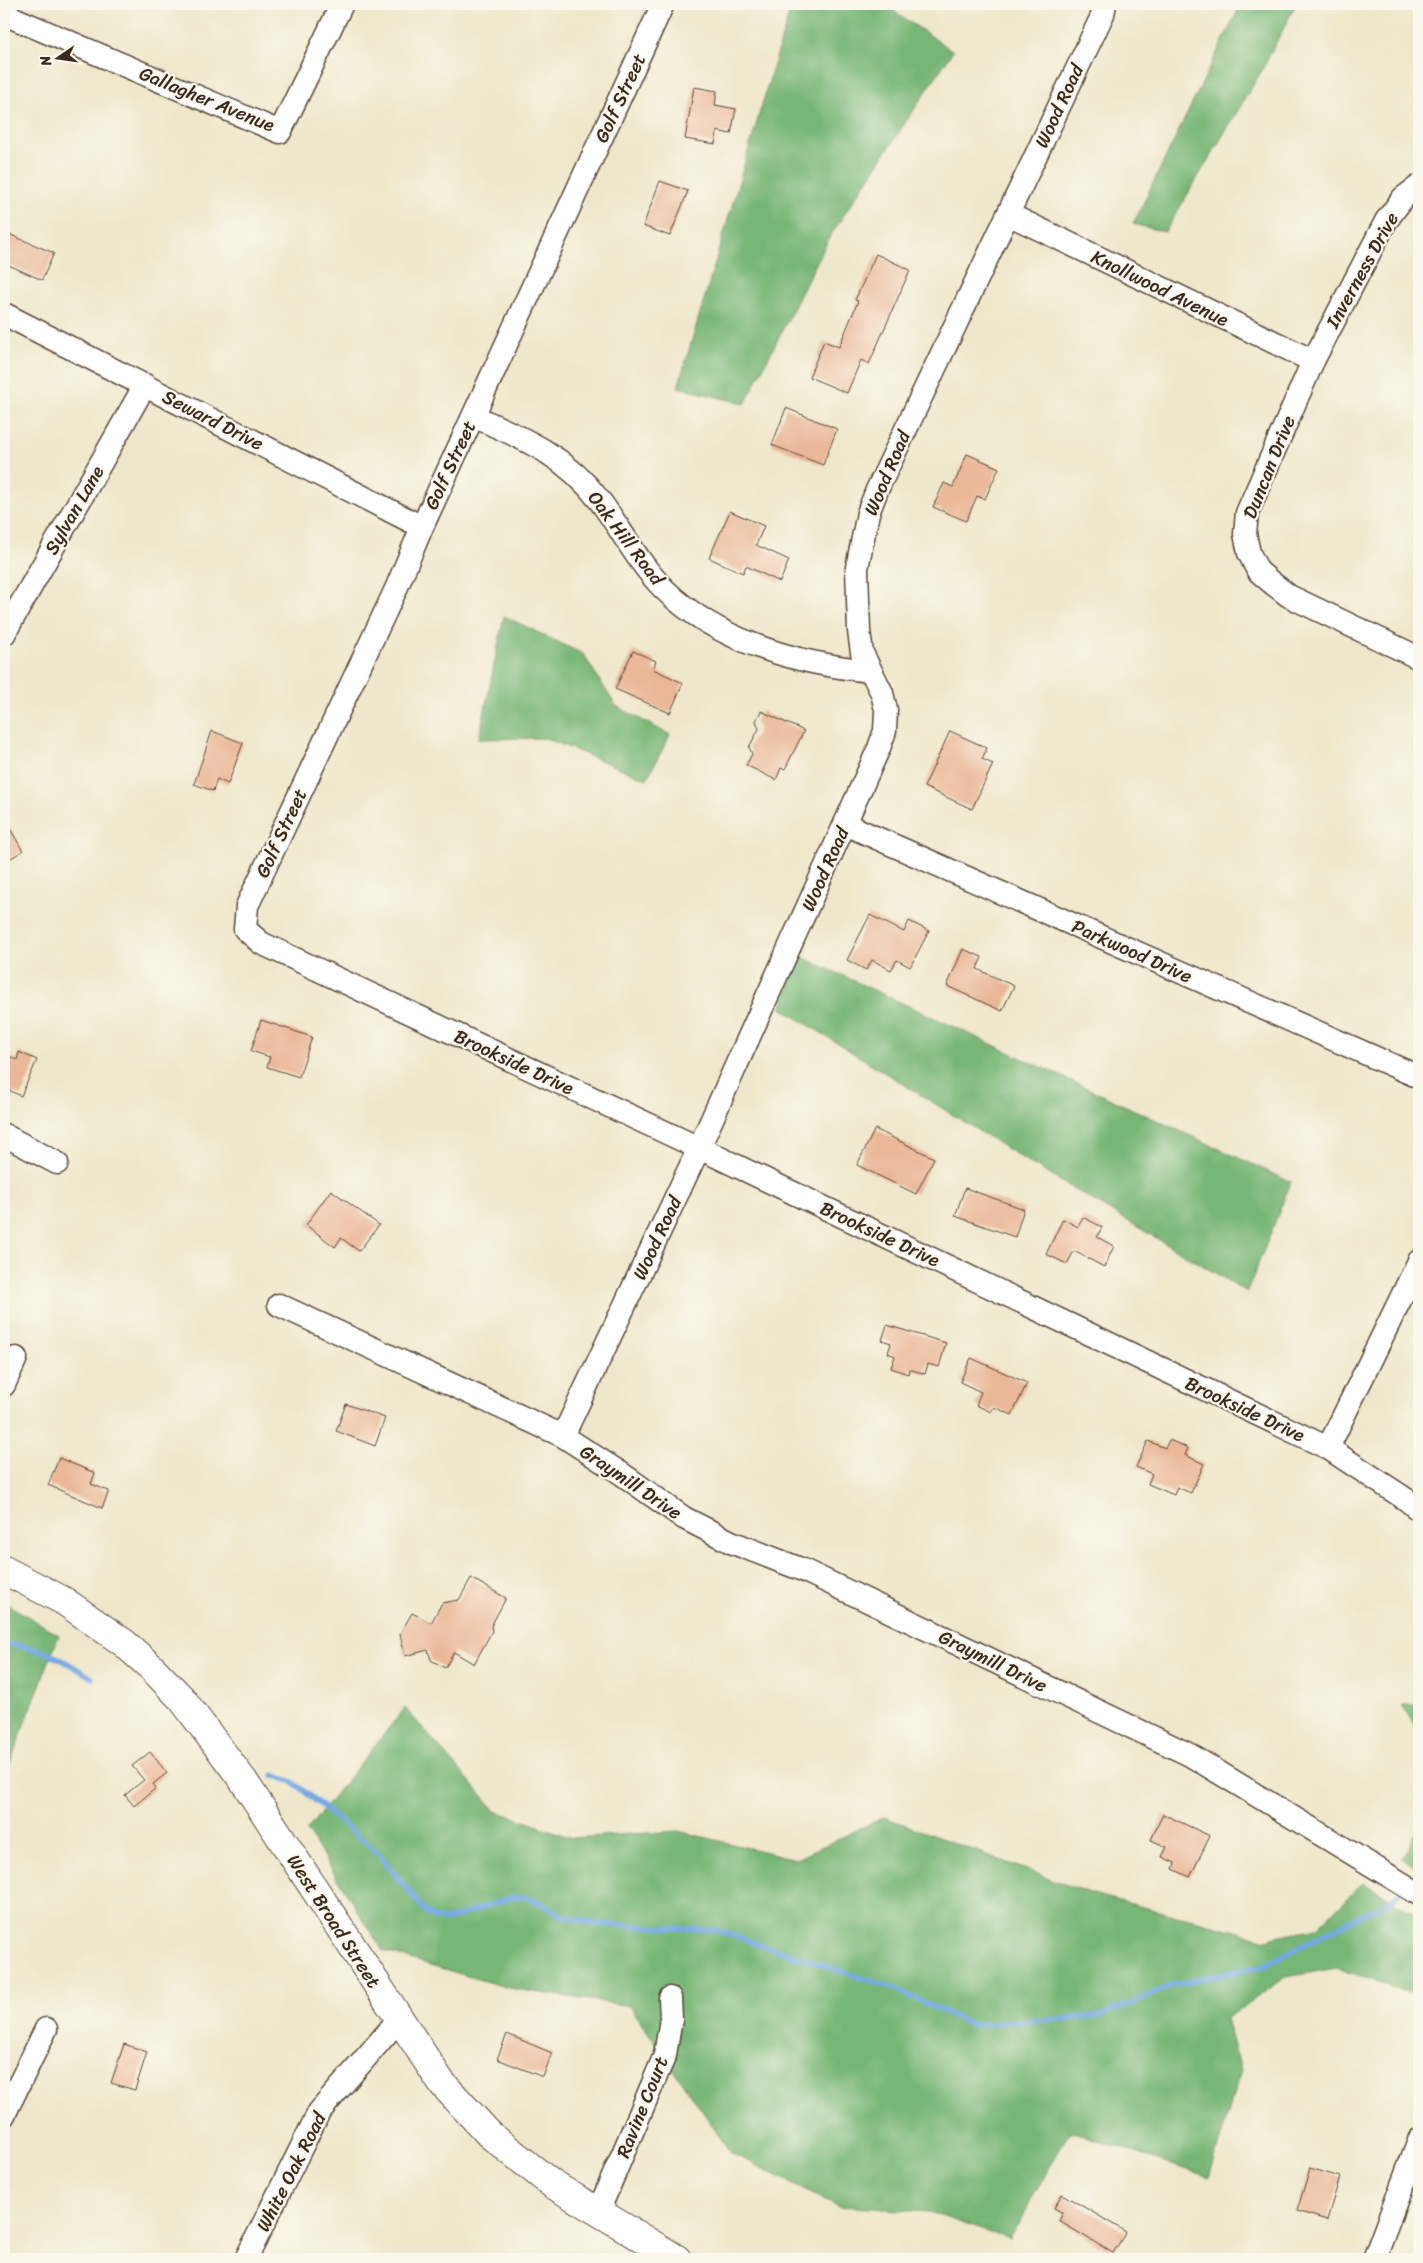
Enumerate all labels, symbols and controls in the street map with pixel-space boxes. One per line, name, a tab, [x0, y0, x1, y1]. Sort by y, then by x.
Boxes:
north arrow	[32, 32, 82, 82]
street label: Golf Street	[585, 48, 655, 148]
text: N	[32, 53, 59, 69]
street label: Gallagher Avenue	[134, 57, 280, 141]
street label: Wood Road	[1025, 58, 1093, 153]
street label: Inverness Drive	[1316, 206, 1408, 335]
street label: Knollwood Avenue	[1085, 240, 1235, 336]
street label: Seward Drive	[156, 380, 270, 460]
street label: Duncan Drive	[1233, 410, 1305, 524]
street label: Golf Street	[415, 415, 485, 515]
street label: Wood Road	[854, 425, 920, 521]
street label: Sylvan Lane	[35, 459, 113, 561]
street label: Oak Hill Road	[579, 483, 674, 594]
street label: Golf Street	[246, 783, 316, 883]
street label: Wood Road	[792, 821, 859, 917]
street label: Parkwood Drive	[1066, 910, 1198, 992]
street label: Brookside Drive	[448, 1020, 580, 1104]
street label: Wood Road	[623, 1190, 691, 1285]
street label: Brookside Drive	[814, 1192, 946, 1276]
street label: Brookside Drive	[1179, 1367, 1311, 1451]
street label: Graymill Drive	[573, 1435, 689, 1529]
street label: Graymill Drive	[933, 1620, 1053, 1702]
street label: West Broad Street	[278, 1847, 390, 1995]
street label: Ravine Court	[607, 2051, 677, 2163]
street label: White Oak Road	[247, 2105, 336, 2238]

